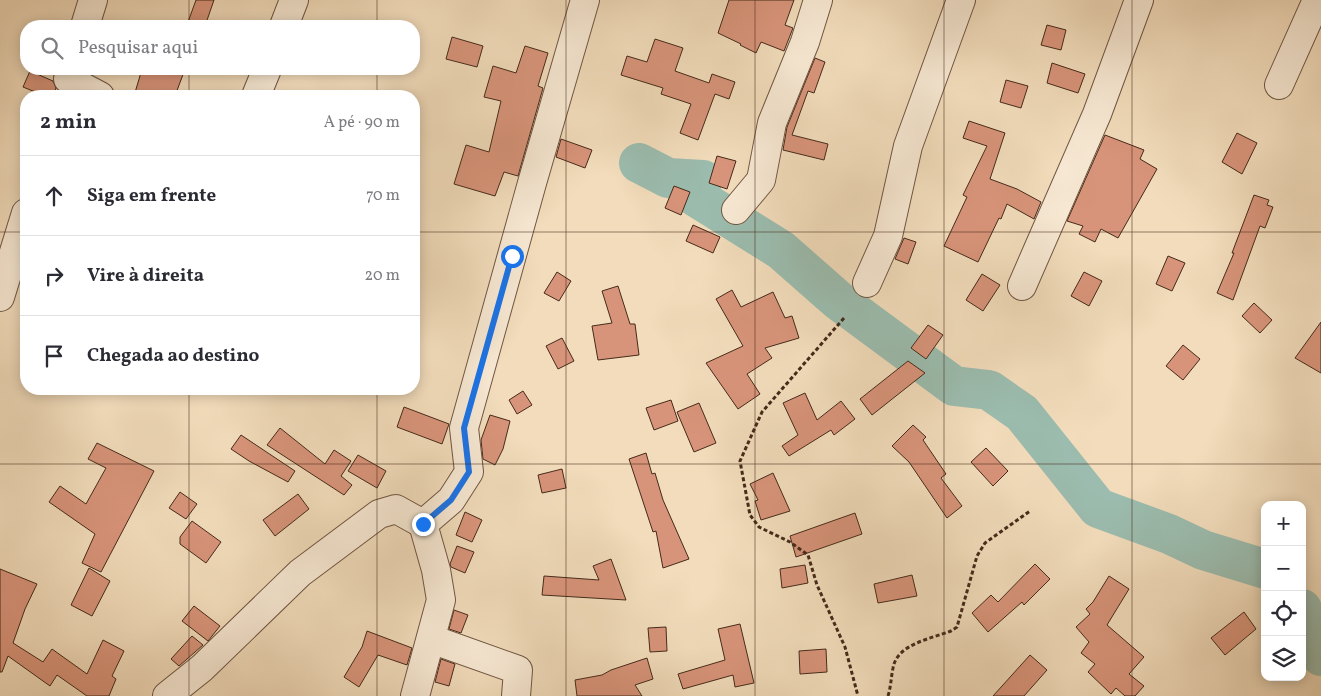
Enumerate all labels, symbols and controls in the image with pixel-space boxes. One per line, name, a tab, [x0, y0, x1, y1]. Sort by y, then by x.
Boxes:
search box	[20, 20, 420, 75]
icon: search	[38, 34, 66, 62]
text: Pesquisar aqui	[78, 35, 198, 61]
text: 2 min	[40, 108, 97, 137]
text: A pé · 90 m	[324, 112, 400, 134]
icon: ahead	[40, 182, 68, 210]
text: Siga em frente	[87, 183, 216, 209]
text: 70 m	[366, 185, 400, 207]
route start	[501, 245, 524, 268]
icon: right	[40, 262, 68, 290]
text: Vire à direita	[87, 263, 204, 289]
text: 20 m	[365, 265, 400, 287]
icon: arrive	[40, 342, 68, 370]
text: Chegada ao destino	[87, 343, 259, 369]
map controls	[1261, 501, 1306, 681]
button: +	[1261, 501, 1306, 546]
route end	[412, 513, 435, 536]
button: −	[1261, 546, 1306, 591]
button: locate	[1261, 591, 1306, 636]
button: layers	[1261, 636, 1306, 681]

